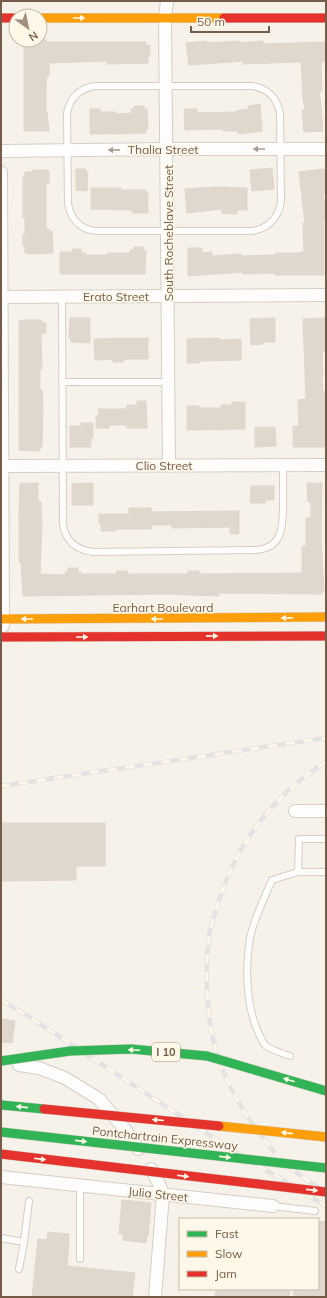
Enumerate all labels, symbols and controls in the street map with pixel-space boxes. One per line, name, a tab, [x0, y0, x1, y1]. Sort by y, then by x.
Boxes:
north arrow	[8, 8, 48, 48]
scale bar	[191, 8, 269, 34]
text: 50 m	[197, 14, 225, 29]
one-way arrow	[73, 15, 86, 21]
text: N	[26, 28, 41, 45]
street label: Thalia Street	[128, 142, 198, 157]
one-way arrow	[108, 146, 120, 153]
one-way arrow	[252, 146, 265, 152]
street label: South Rocheblave Street	[161, 165, 176, 301]
street label: Erato Street	[83, 289, 149, 304]
street label: Clio Street	[135, 458, 193, 473]
street label: Earhart Boulevard	[113, 600, 213, 615]
one-way arrow	[280, 615, 293, 621]
one-way arrow	[20, 616, 33, 622]
one-way arrow	[150, 616, 163, 622]
one-way arrow	[206, 633, 219, 639]
one-way arrow	[76, 634, 89, 640]
road number: I 10	[152, 1043, 180, 1061]
one-way arrow	[128, 1046, 140, 1053]
one-way arrow	[282, 1076, 294, 1082]
one-way arrow	[16, 1104, 29, 1110]
one-way arrow	[152, 1117, 164, 1123]
street label: Pontchartrain Expressway	[92, 1123, 239, 1153]
one-way arrow	[281, 1130, 293, 1136]
one-way arrow	[75, 1137, 88, 1144]
one-way arrow	[219, 1153, 231, 1160]
one-way arrow	[34, 1155, 46, 1162]
one-way arrow	[177, 1173, 189, 1179]
street label: Julia Street	[127, 1183, 189, 1205]
one-way arrow	[306, 1187, 318, 1194]
legend	[179, 1218, 319, 1290]
text: Fast	[215, 1226, 239, 1241]
text: Slow	[215, 1246, 243, 1261]
text: Jam	[215, 1266, 237, 1281]

